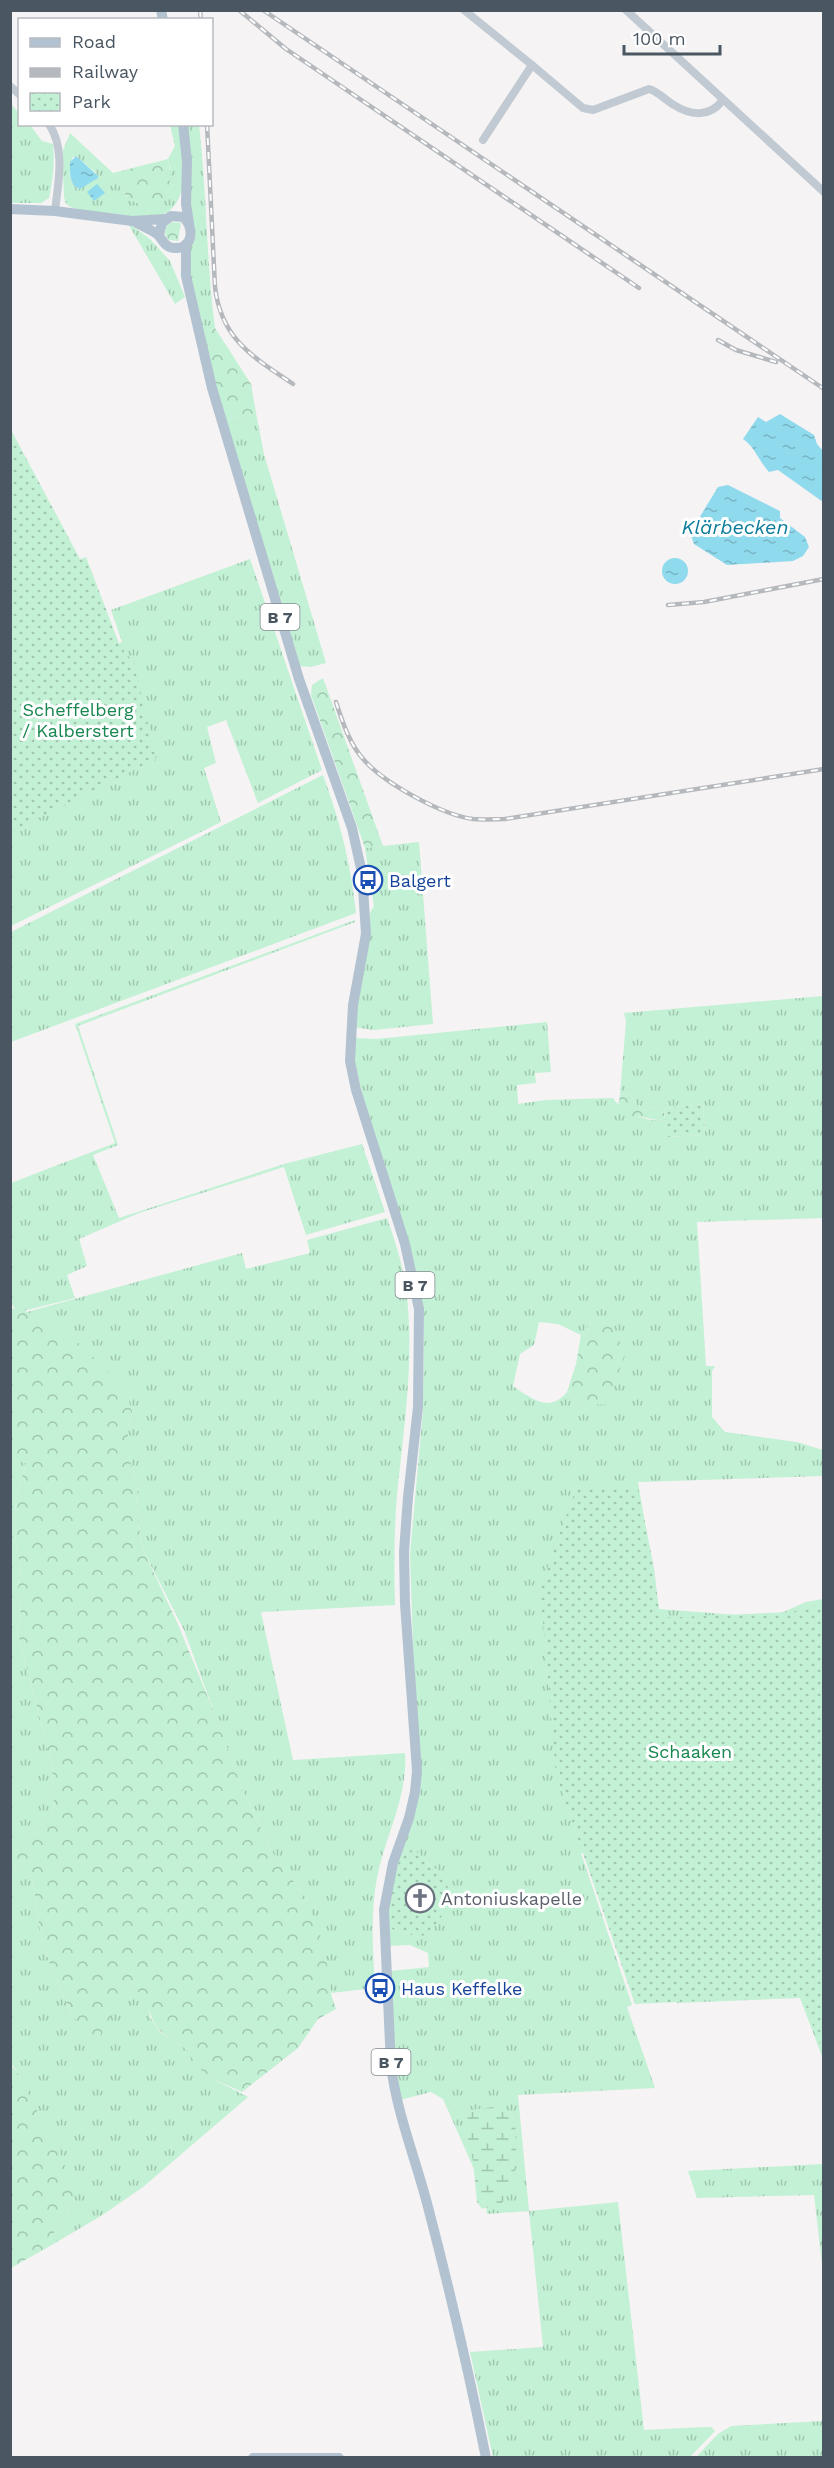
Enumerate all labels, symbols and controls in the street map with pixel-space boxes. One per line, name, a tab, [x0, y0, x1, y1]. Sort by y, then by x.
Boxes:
legend	[18, 18, 213, 126]
scale bar	[624, 18, 720, 56]
text: 100 m	[633, 28, 686, 49]
text: Road	[72, 31, 116, 52]
text: Railway	[72, 61, 139, 82]
text: Park	[72, 91, 111, 112]
water label: Klärbecken	[682, 515, 788, 539]
road number: B 7	[260, 604, 300, 630]
park label: Scheffelberg / Kalberstert	[22, 699, 134, 741]
bus stop icon: Balgert	[352, 864, 384, 896]
place label: Balgert	[389, 870, 451, 891]
road number: B 7	[396, 1272, 434, 1298]
park label: Schaaken	[648, 1741, 732, 1762]
church icon: Antoniuskapelle	[404, 1882, 436, 1914]
place label: Antoniuskapelle	[441, 1888, 582, 1909]
bus stop icon: Haus Keffelke	[364, 1972, 396, 2004]
place label: Haus Keffelke	[401, 1978, 522, 1999]
road number: B 7	[372, 2049, 410, 2075]

